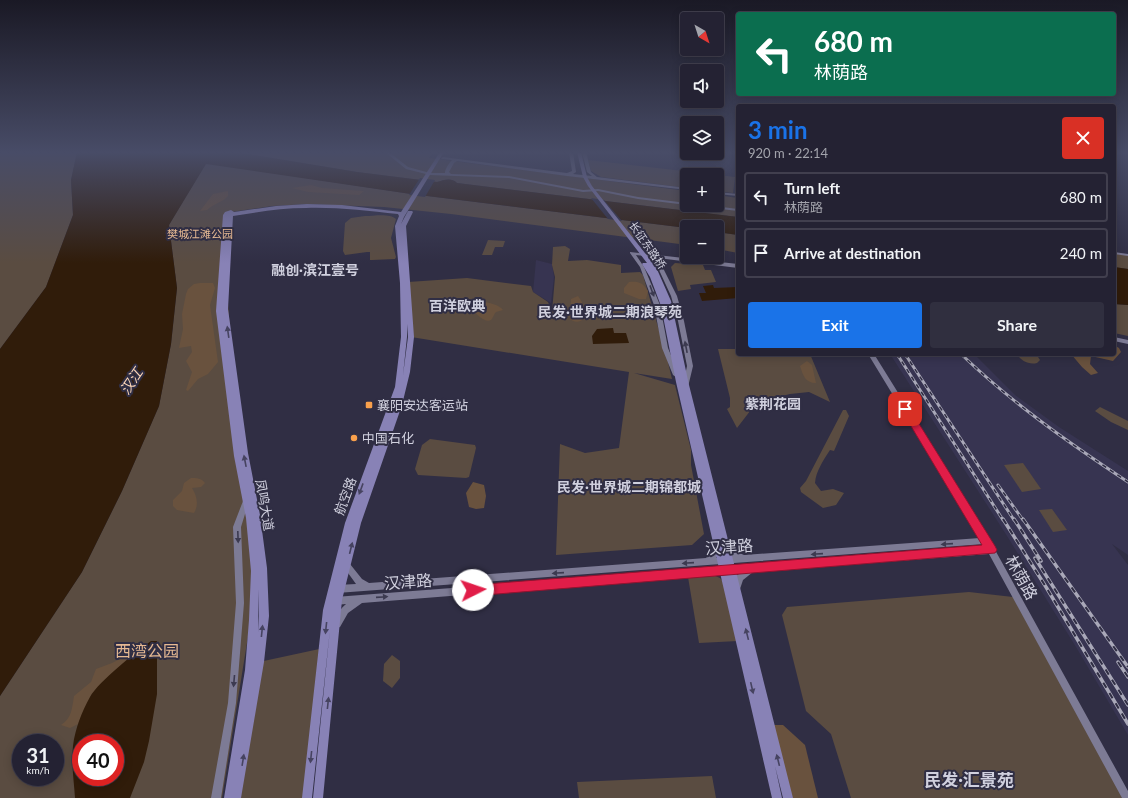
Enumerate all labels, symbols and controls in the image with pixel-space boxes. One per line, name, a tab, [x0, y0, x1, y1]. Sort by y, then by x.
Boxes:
north arrow	[680, 12, 724, 56]
map controls	[680, 12, 724, 264]
text: 680 m	[814, 24, 893, 58]
icon: left	[748, 28, 800, 80]
text: 林荫路	[814, 61, 868, 83]
button: sound	[680, 64, 724, 108]
text: 3 min	[748, 115, 808, 144]
button: layers	[680, 116, 724, 160]
button: close	[1062, 117, 1104, 159]
text: 920 m · 22:14	[748, 145, 828, 161]
button: +	[680, 168, 724, 212]
text: Turn left	[784, 179, 840, 197]
icon: left	[750, 186, 772, 208]
text: 680 m	[1060, 188, 1102, 206]
text: 林荫路	[784, 199, 823, 215]
street label: 长征东路桥	[627, 219, 669, 271]
button: −	[680, 220, 724, 264]
park label: 樊城江滩公园	[167, 227, 233, 240]
icon: arrive	[750, 242, 772, 264]
text: Arrive at destination	[784, 244, 921, 262]
text: 240 m	[1060, 244, 1102, 262]
district label: 融创·滨江壹号	[271, 261, 359, 278]
one-way arrow	[649, 285, 655, 297]
district label: 百洋欧典	[429, 297, 485, 314]
button: Exit	[748, 302, 922, 348]
button: Share	[930, 302, 1104, 348]
district label: 民发·世界城二期浪琴苑	[538, 303, 682, 320]
one-way arrow	[225, 326, 231, 338]
one-way arrow	[683, 341, 689, 353]
water label: 汉江	[116, 363, 147, 397]
pin	[888, 392, 922, 426]
district label: 紫荆花园	[745, 395, 801, 412]
place label: 襄阳安达客运站	[377, 397, 468, 413]
icon: arrive	[894, 398, 916, 420]
marker: 襄阳安达客运站	[364, 400, 374, 410]
place label: 中国石化	[362, 430, 414, 446]
marker: 中国石化	[349, 433, 359, 443]
one-way arrow	[242, 454, 248, 467]
street label: 航空路	[331, 475, 359, 517]
street label: 凤鸣大道	[253, 478, 277, 532]
district label: 民发·世界城二期锦都城	[557, 478, 701, 495]
one-way arrow	[358, 483, 364, 495]
one-way arrow	[234, 531, 241, 543]
street label: 汉津路	[704, 535, 754, 557]
one-way arrow	[941, 540, 953, 547]
one-way arrow	[348, 541, 354, 553]
one-way arrow	[811, 550, 823, 557]
street label: 林荫路	[1002, 551, 1042, 603]
one-way arrow	[682, 560, 694, 567]
position arrow	[452, 569, 494, 611]
one-way arrow	[552, 569, 564, 576]
street label: 汉津路	[383, 570, 433, 592]
one-way arrow	[376, 594, 388, 601]
one-way arrow	[322, 622, 329, 634]
one-way arrow	[259, 625, 265, 637]
one-way arrow	[744, 628, 750, 640]
park label: 西湾公园	[115, 641, 179, 660]
one-way arrow	[230, 675, 237, 687]
one-way arrow	[749, 681, 755, 694]
one-way arrow	[324, 697, 331, 709]
speed limit sign: 40	[72, 734, 124, 786]
text: 31	[26, 743, 50, 767]
one-way arrow	[308, 751, 314, 763]
one-way arrow	[240, 753, 246, 766]
one-way arrow	[775, 754, 781, 766]
text: km/h	[26, 764, 50, 776]
district label: 民发·汇景苑	[924, 769, 1014, 790]

